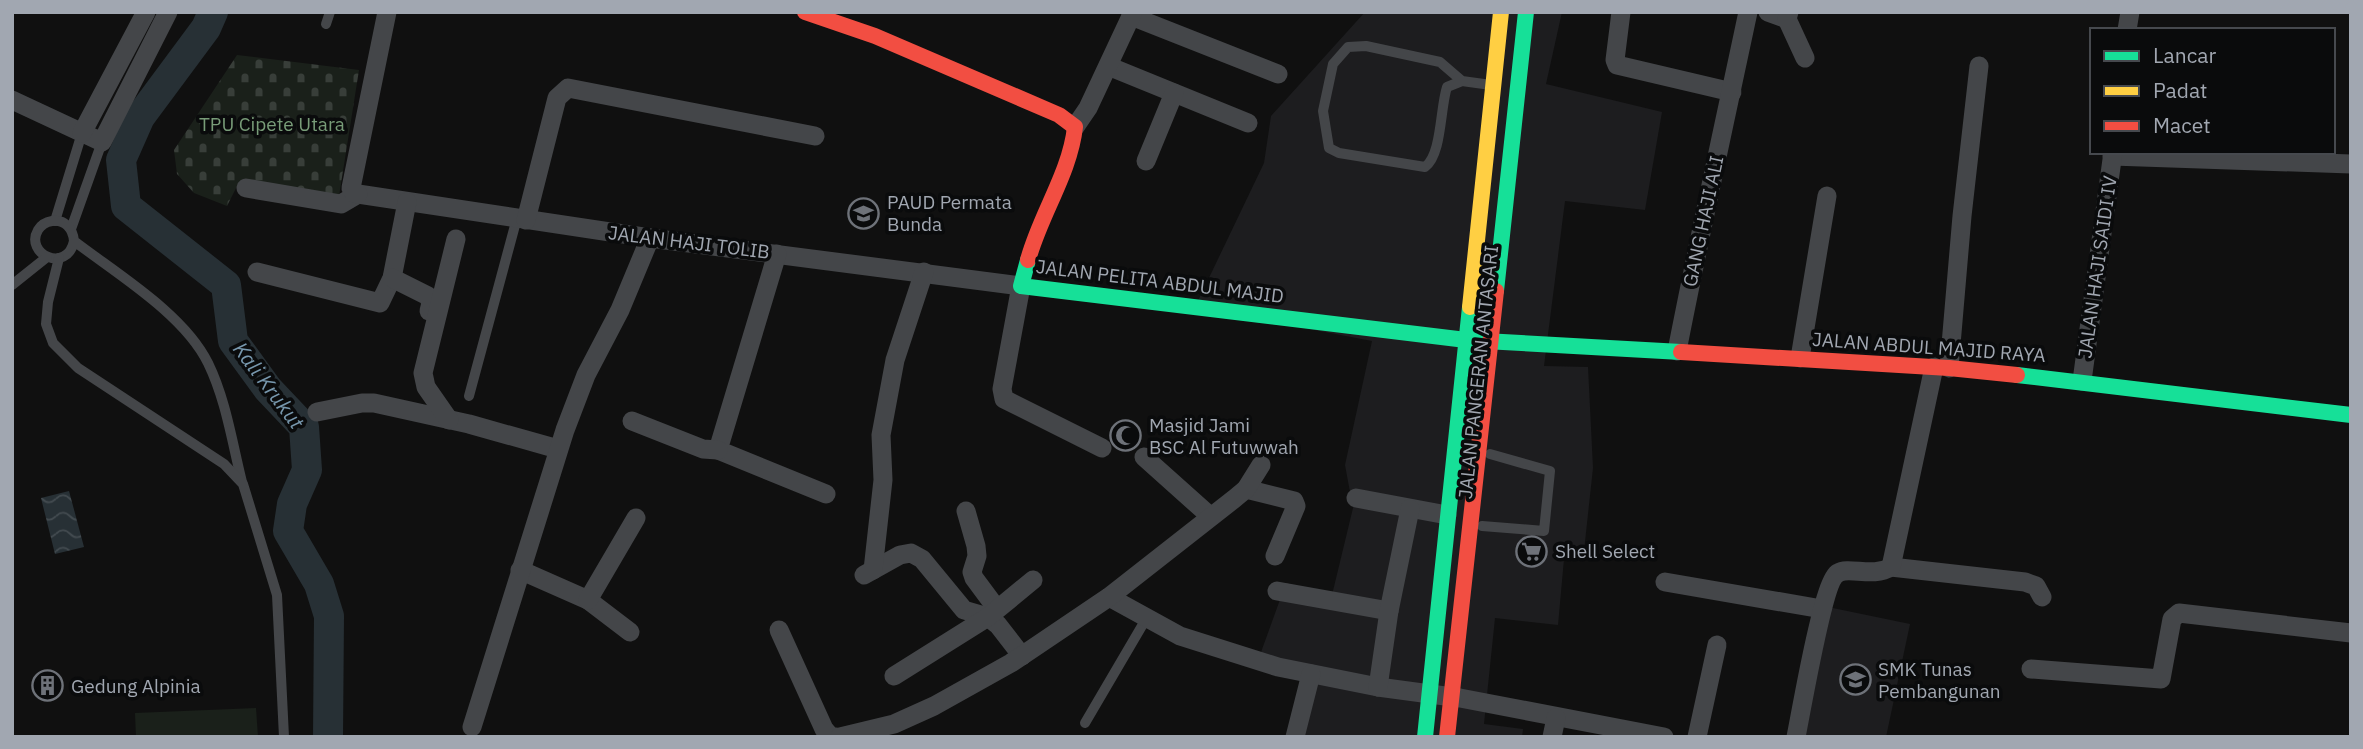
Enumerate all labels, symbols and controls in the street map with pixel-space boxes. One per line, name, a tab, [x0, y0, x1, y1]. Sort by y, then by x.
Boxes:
legend	[2090, 28, 2335, 154]
text: Lancar	[2153, 41, 2216, 69]
text: Padat	[2153, 76, 2208, 104]
text: Macet	[2153, 111, 2211, 139]
park label: TPU Cipete Utara	[199, 112, 345, 136]
street label: GANG HAJI ALI	[1677, 153, 1729, 289]
street label: JALAN HAJI SAIDI IV	[2072, 174, 2122, 360]
place label: PAUD Permata Bunda	[887, 190, 1012, 236]
school or university icon: PAUD Permata Bunda	[847, 196, 881, 230]
street label: JALAN HAJI TOLIB	[607, 220, 771, 264]
street label: JALAN PANGERAN ANTASARI	[1453, 244, 1503, 500]
street label: JALAN PELITA ABDUL MAJID	[1035, 254, 1285, 308]
street label: JALAN ABDUL MAJID RAYA	[1812, 327, 2046, 367]
water label: Kali Krukut	[227, 336, 312, 435]
place label: Masjid Jami BSC Al Futuwwah	[1149, 413, 1299, 459]
mosque icon: Masjid Jami BSC Al Futuwwah	[1109, 419, 1143, 453]
supermarket icon: Shell Select	[1515, 534, 1549, 568]
place label: Shell Select	[1555, 539, 1655, 563]
place label: SMK Tunas Pembangunan	[1878, 657, 2001, 703]
school or university icon: SMK Tunas Pembangunan	[1838, 663, 1872, 697]
building icon: Gedung Alpinia	[31, 669, 65, 703]
place label: Gedung Alpinia	[71, 674, 201, 698]

